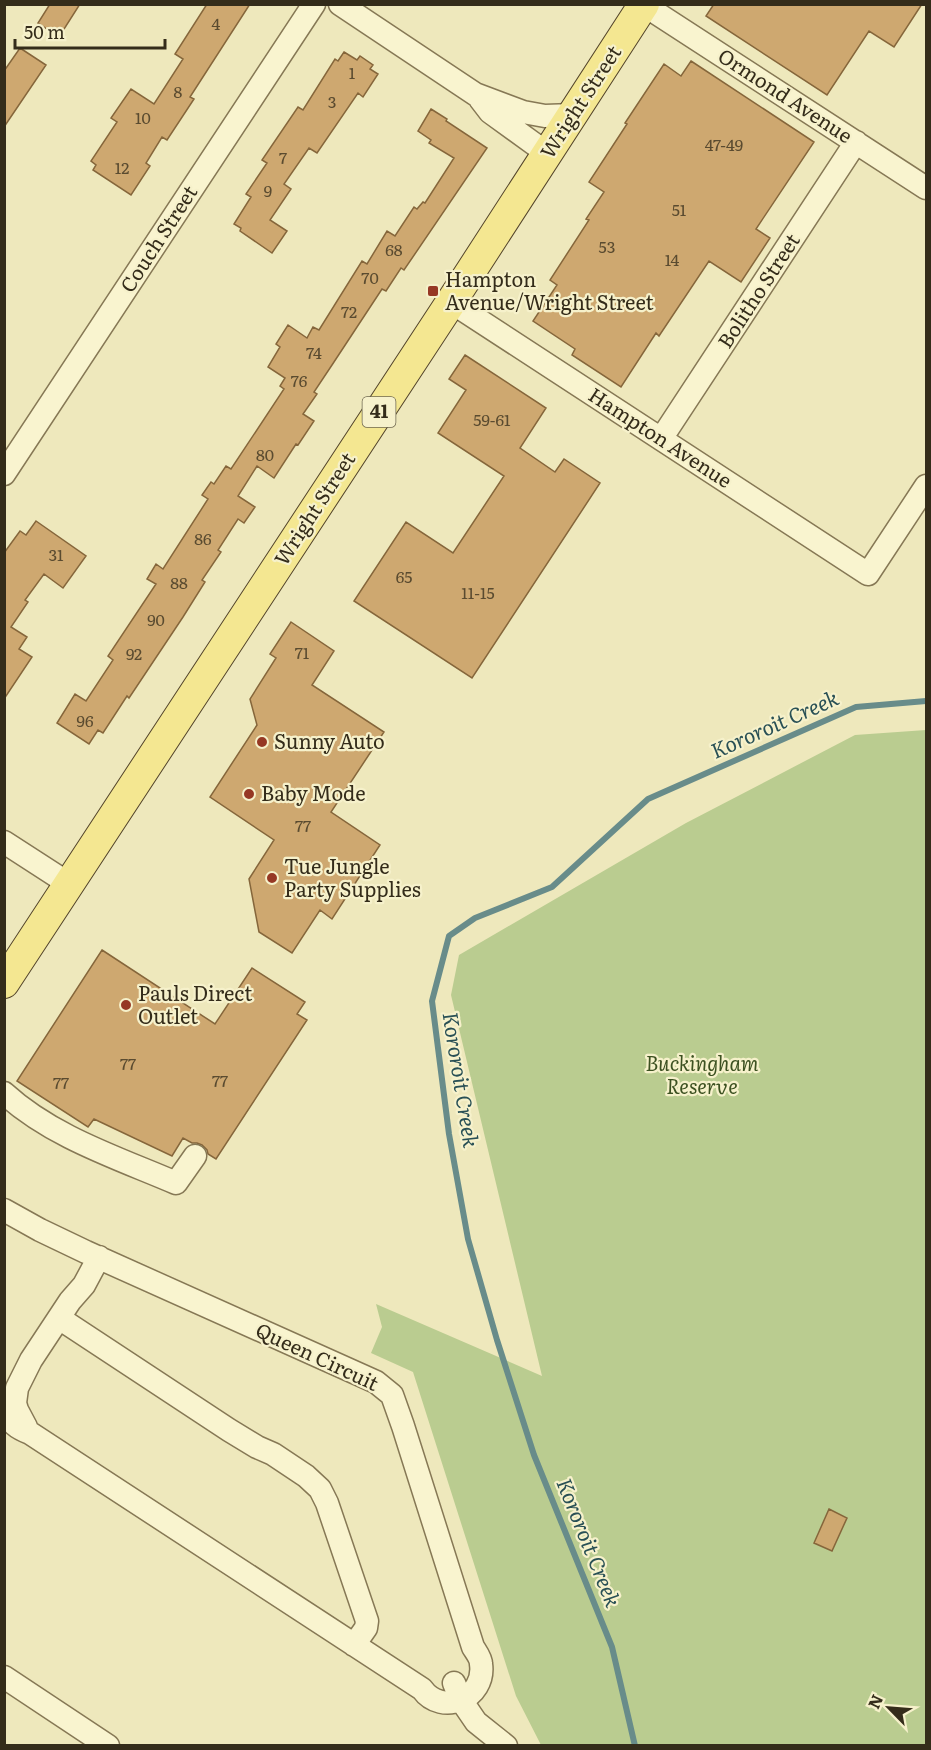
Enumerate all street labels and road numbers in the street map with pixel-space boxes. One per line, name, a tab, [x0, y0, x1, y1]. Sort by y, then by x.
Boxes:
street label: Wright Street	[531, 38, 627, 164]
street label: Ormond Avenue	[713, 40, 859, 149]
street label: Couch Street	[111, 178, 203, 297]
street label: Bolitho Street	[709, 227, 806, 353]
street label: Hampton Avenue	[583, 379, 739, 494]
road number: 41	[362, 397, 395, 427]
street label: Wright Street	[265, 445, 361, 571]
street label: Queen Circuit	[252, 1314, 384, 1397]

